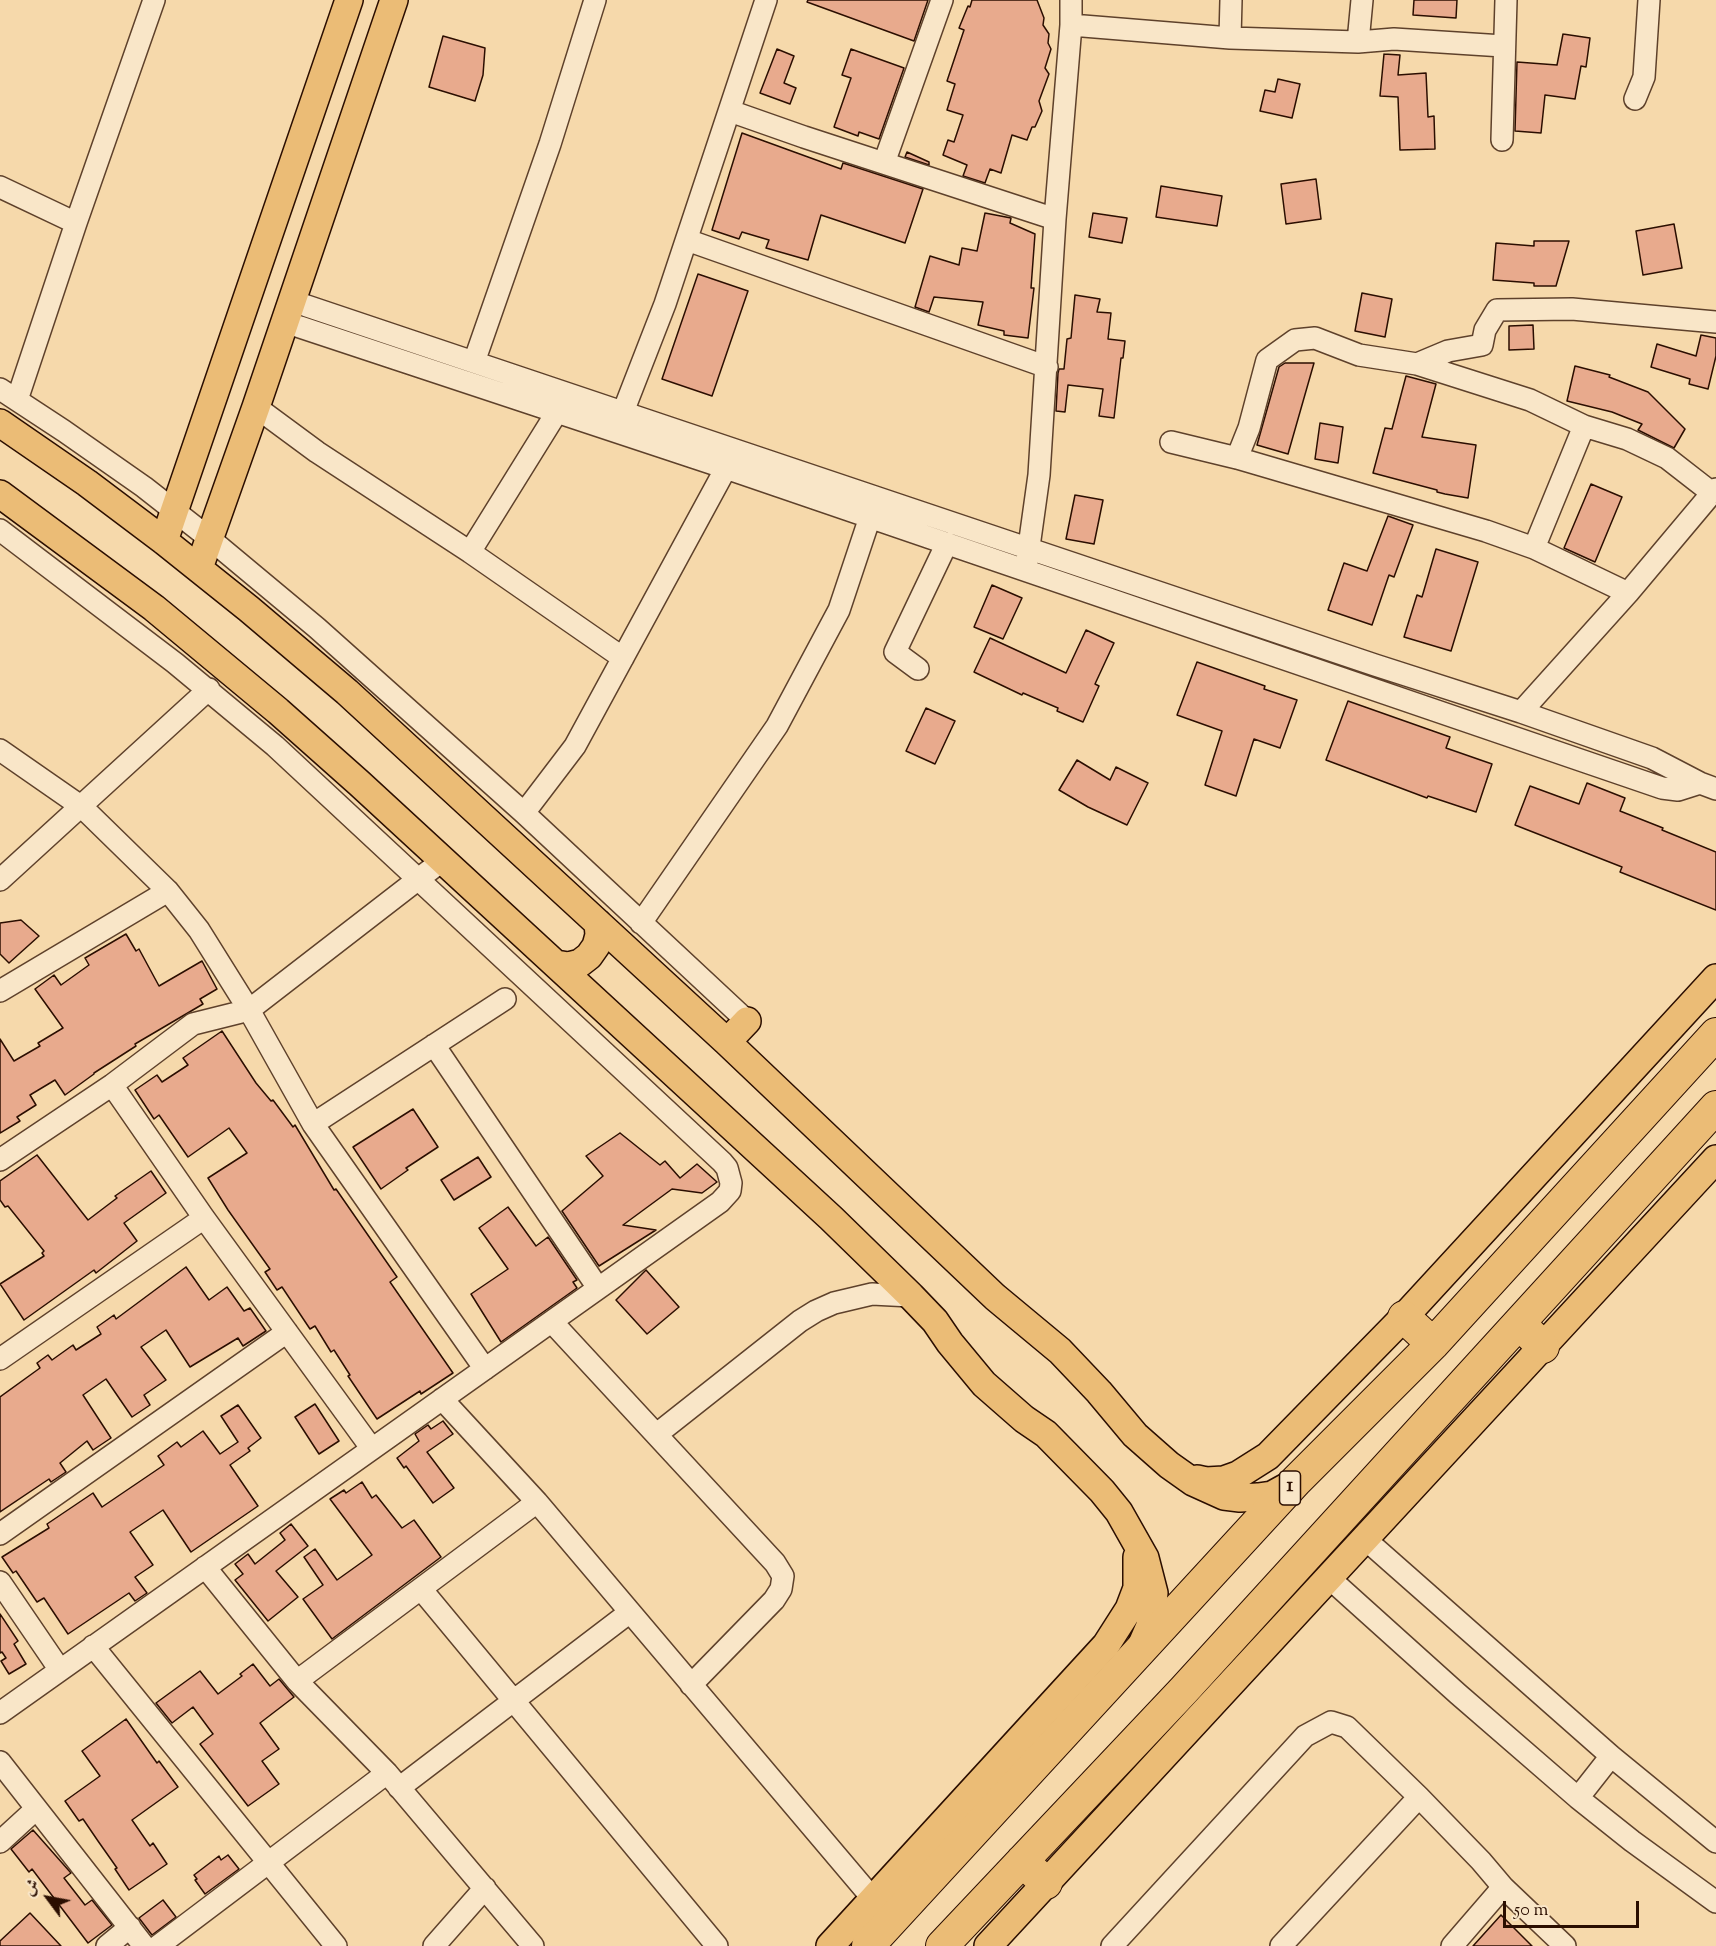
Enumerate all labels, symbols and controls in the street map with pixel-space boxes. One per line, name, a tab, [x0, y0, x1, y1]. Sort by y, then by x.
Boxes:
road number: 1	[1280, 1471, 1300, 1505]
north arrow	[18, 1868, 78, 1928]
text: ش	[18, 1875, 46, 1901]
scale bar	[1506, 1889, 1642, 1927]
text: 50 m	[1514, 1898, 1548, 1924]

